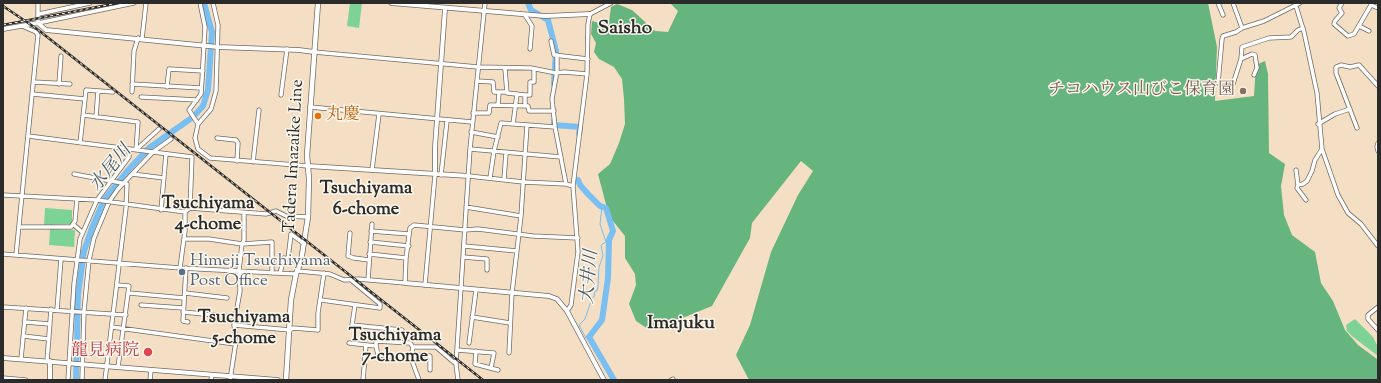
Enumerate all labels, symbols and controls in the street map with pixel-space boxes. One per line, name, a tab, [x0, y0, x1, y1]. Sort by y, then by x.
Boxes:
district label: Saisho	[598, 19, 652, 41]
street label: Tadera Imazaike Line	[281, 79, 309, 233]
place label: チコハウス山びこ保育園	[1048, 81, 1235, 101]
marker: チコハウス山びこ保育園	[1238, 86, 1248, 96]
place label: 丸慶	[326, 106, 360, 126]
marker: 丸慶	[313, 111, 323, 121]
water label: 水尾川	[87, 141, 137, 197]
district label: Tsuchiyama 6-chome	[320, 179, 412, 222]
district label: Tsuchiyama 4-chome	[162, 194, 254, 236]
water label: 大井川	[578, 249, 604, 305]
place label: Himeji Tsuchiyama Post Office	[190, 252, 331, 292]
marker: Himeji Tsuchiyama Post Office	[177, 267, 187, 277]
district label: Tsuchiyama 5-chome	[198, 308, 290, 350]
district label: Imajuku	[647, 314, 715, 336]
district label: Tsuchiyama 7-chome	[349, 326, 441, 368]
place label: 龍見病院	[71, 342, 139, 362]
marker: 龍見病院	[142, 346, 154, 358]

